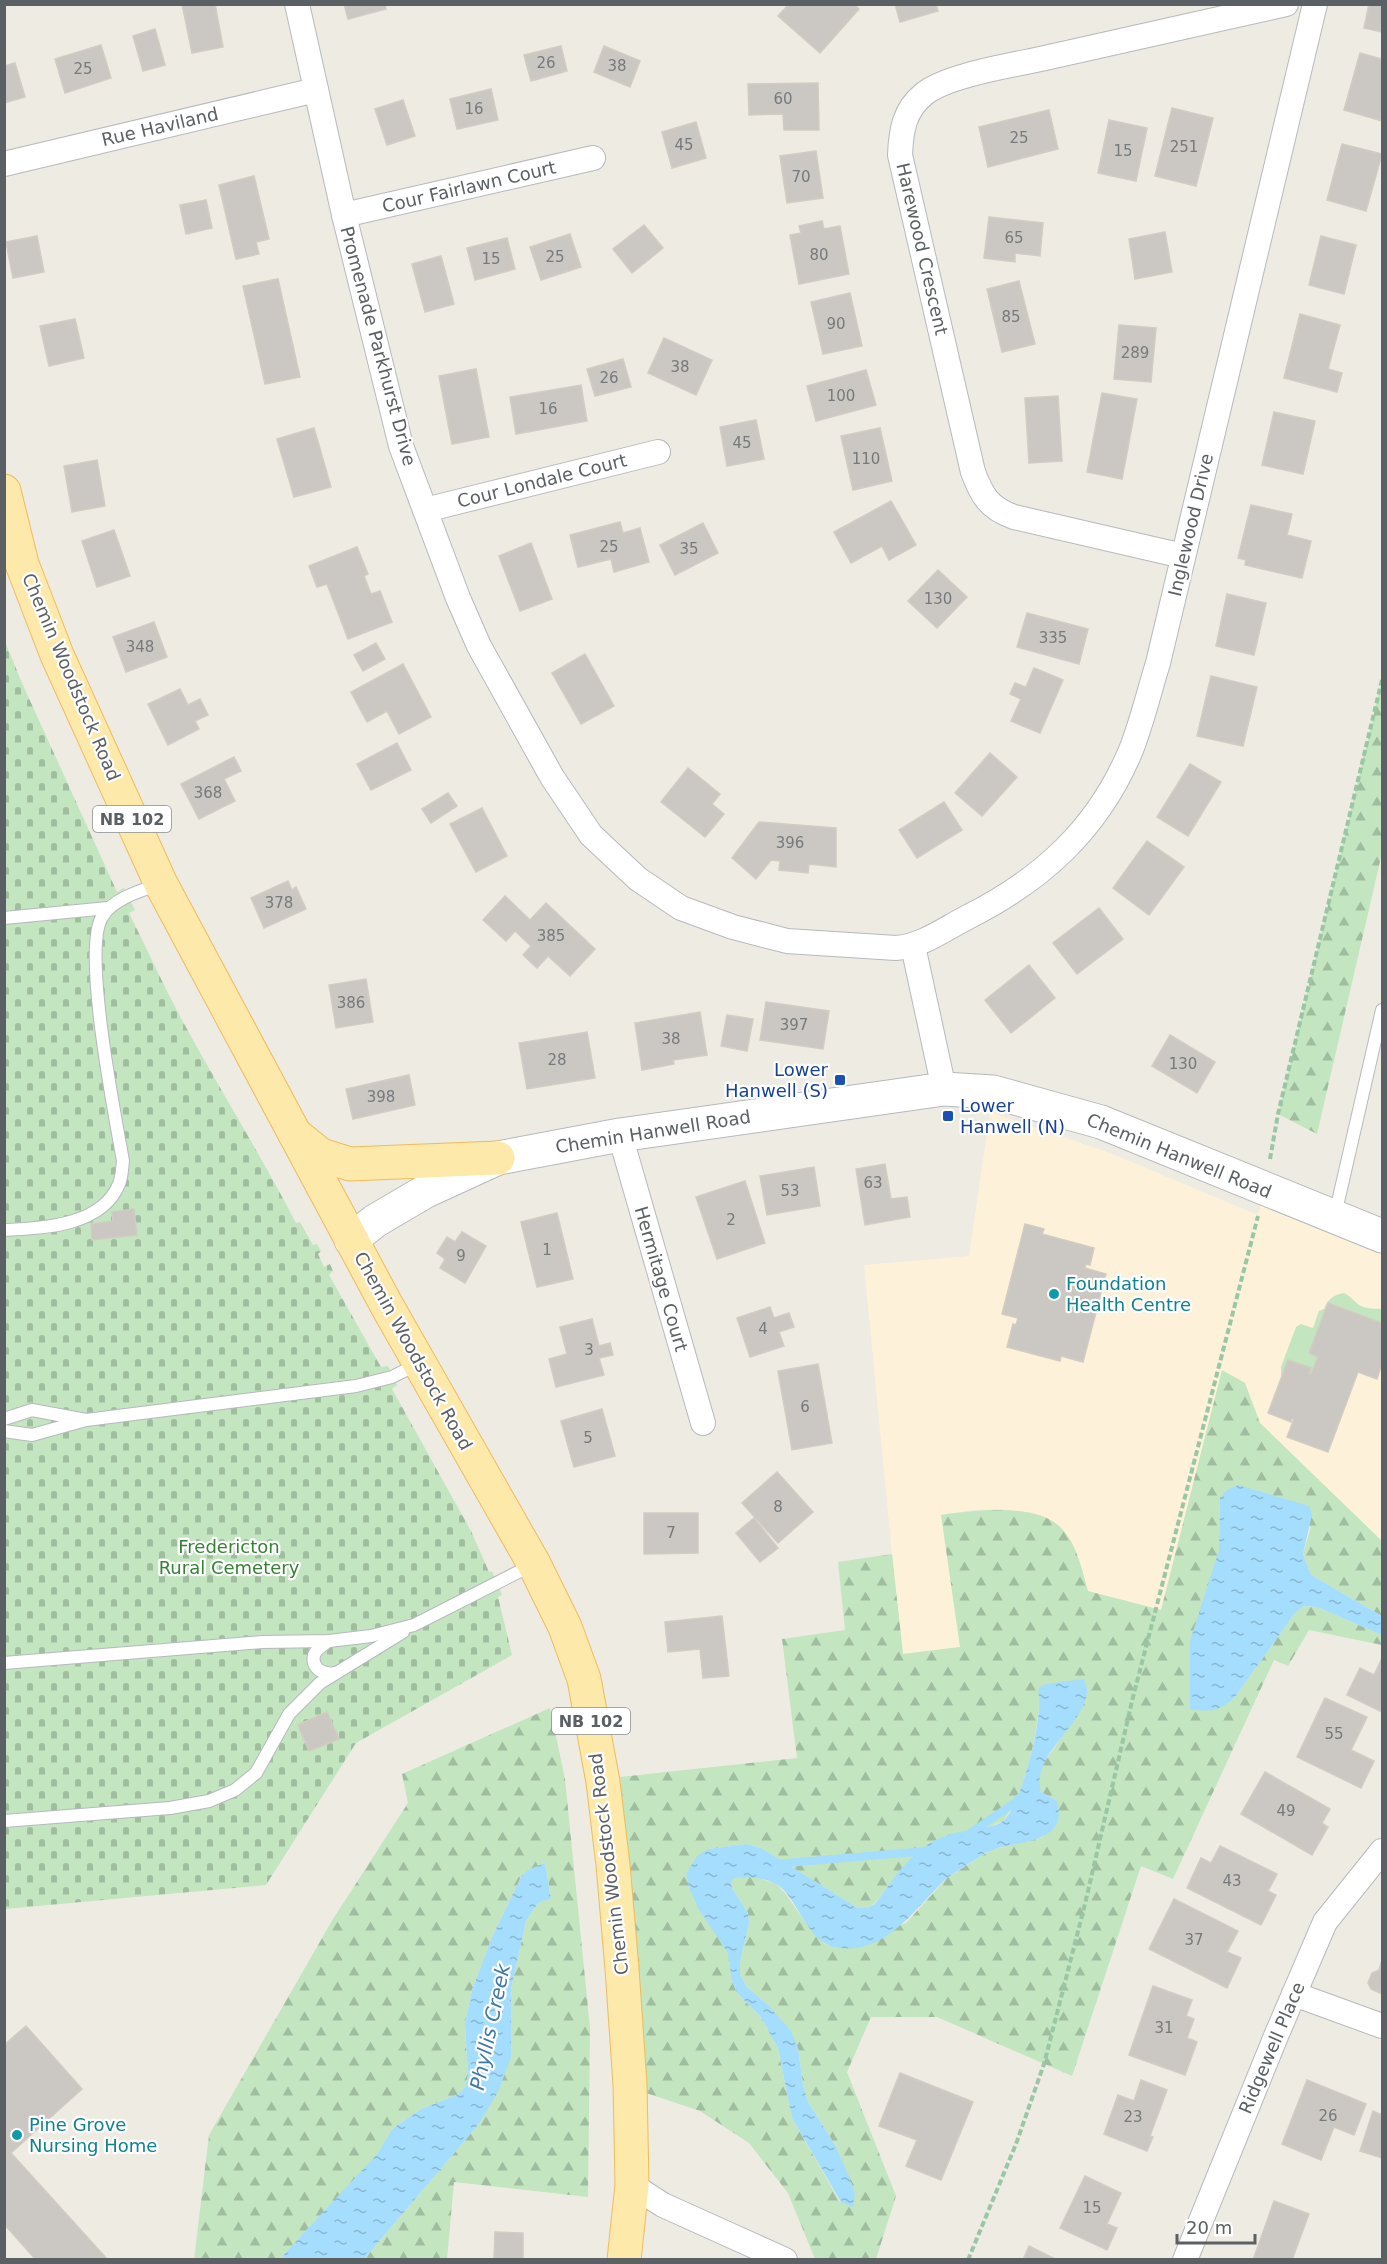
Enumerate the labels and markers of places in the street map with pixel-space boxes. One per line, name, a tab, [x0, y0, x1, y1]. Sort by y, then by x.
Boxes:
place label: Lower Hanwell (S)	[725, 1059, 829, 1101]
marker: Lower Hanwell (S)	[833, 1073, 847, 1087]
place label: Lower Hanwell (N)	[960, 1095, 1065, 1137]
marker: Lower Hanwell (N)	[941, 1109, 955, 1123]
place label: Foundation Health Centre	[1066, 1273, 1191, 1315]
marker: Foundation Health Centre	[1047, 1287, 1061, 1301]
place label: Pine Grove Nursing Home	[29, 2114, 157, 2156]
marker: Pine Grove Nursing Home	[10, 2128, 24, 2142]

